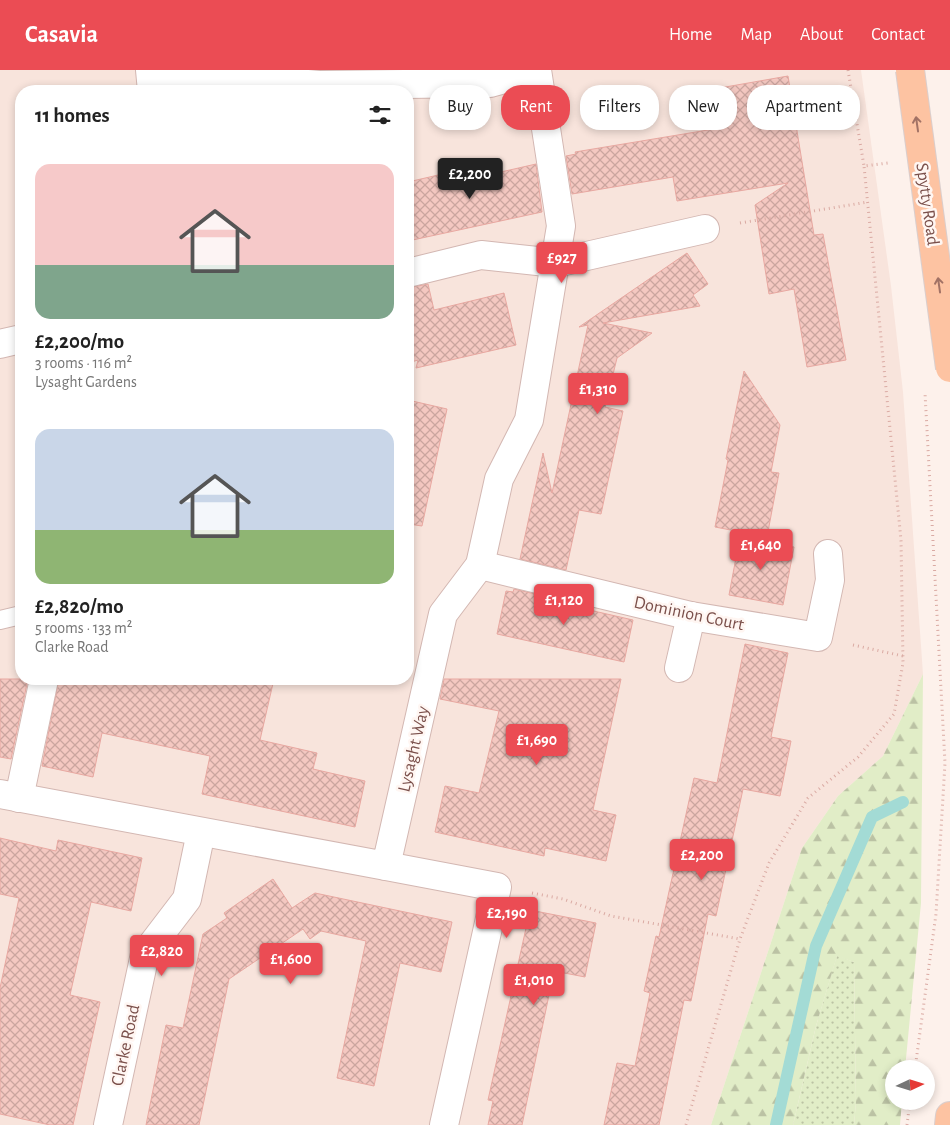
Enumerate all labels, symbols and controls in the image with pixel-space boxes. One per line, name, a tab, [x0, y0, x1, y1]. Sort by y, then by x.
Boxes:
text: Casavia	[25, 23, 98, 47]
text: Home	[669, 26, 712, 44]
text: Map	[740, 26, 772, 44]
text: About	[800, 26, 843, 44]
text: Contact	[871, 26, 925, 44]
chip: Buy	[429, 85, 491, 130]
chip: Rent	[501, 85, 570, 130]
chip: Filters	[580, 85, 659, 130]
chip: New	[669, 85, 737, 130]
chip: Apartment	[747, 85, 860, 130]
icon: filters	[366, 101, 394, 129]
text: 11 homes	[35, 105, 110, 126]
one-way arrow	[912, 116, 922, 132]
pin: £2,200	[429, 158, 511, 200]
street label: Spytty Road	[912, 162, 942, 247]
text: £2,200	[449, 166, 491, 182]
icon: home	[170, 196, 260, 286]
pin: £927	[532, 242, 592, 284]
text: £927	[547, 250, 577, 266]
one-way arrow	[934, 277, 944, 293]
text: £2,200/mo	[35, 331, 124, 352]
text: 3 rooms · 116 m²	[35, 355, 132, 371]
pin: £1,310	[557, 372, 639, 415]
text: Lysaght Gardens	[35, 374, 137, 390]
text: £1,310	[579, 381, 617, 397]
icon: home	[170, 461, 260, 551]
pin: £1,640	[720, 528, 802, 571]
text: £1,640	[741, 537, 781, 553]
pin: £1,120	[523, 584, 605, 626]
text: £1,120	[545, 592, 583, 608]
street label: Dominion Court	[632, 594, 746, 634]
text: £2,820/mo	[35, 596, 124, 617]
text: 5 rooms · 133 m²	[35, 620, 132, 636]
text: Clarke Road	[35, 639, 109, 655]
street label: Lysaght Way	[395, 704, 433, 794]
pin: £1,690	[496, 724, 578, 766]
text: £1,690	[517, 732, 557, 748]
pin: £2,200	[661, 838, 743, 881]
text: £2,200	[681, 847, 723, 863]
pin: £2,190	[466, 896, 548, 939]
text: £2,190	[487, 905, 527, 921]
pin: £2,820	[121, 934, 203, 977]
pin: £1,600	[250, 942, 332, 985]
text: £2,820	[141, 943, 183, 959]
text: £1,600	[271, 951, 311, 967]
pin: £1,010	[493, 964, 575, 1006]
text: £1,010	[515, 972, 554, 988]
street label: Clarke Road	[109, 1003, 143, 1088]
north arrow	[885, 1060, 935, 1110]
map controls	[885, 1060, 935, 1110]

